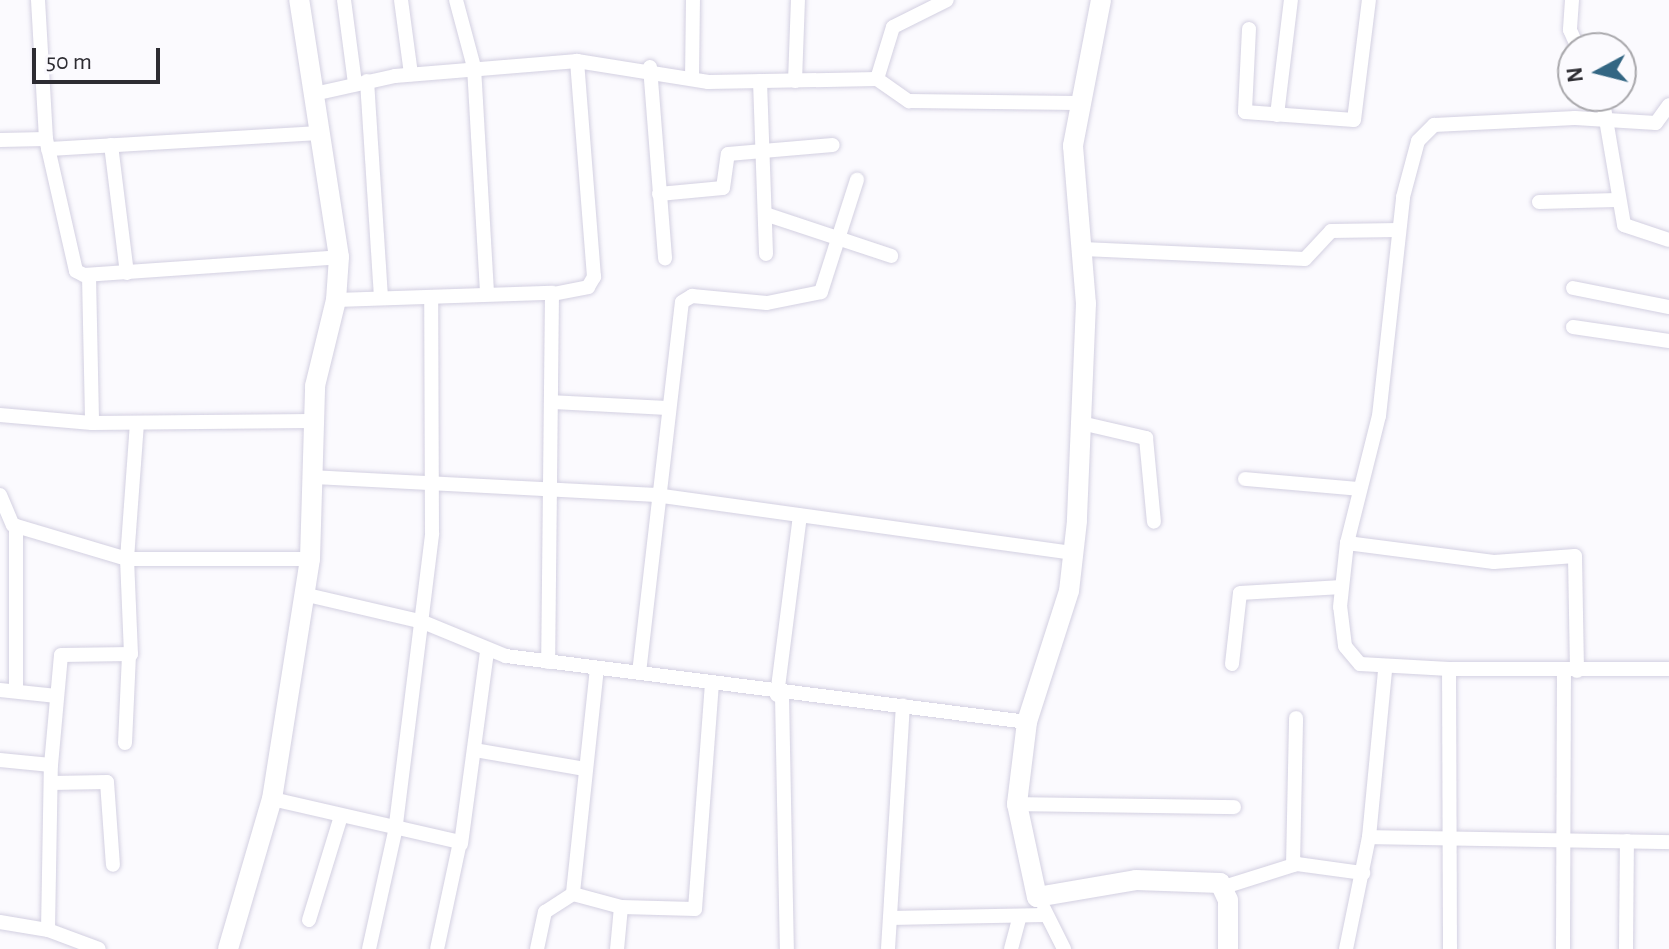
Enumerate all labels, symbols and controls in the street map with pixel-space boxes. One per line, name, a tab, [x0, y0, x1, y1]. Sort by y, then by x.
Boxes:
scale bar	[36, 32, 164, 82]
north arrow	[1557, 32, 1637, 112]
text: 50 m	[46, 50, 92, 74]
text: N	[1563, 66, 1587, 84]

